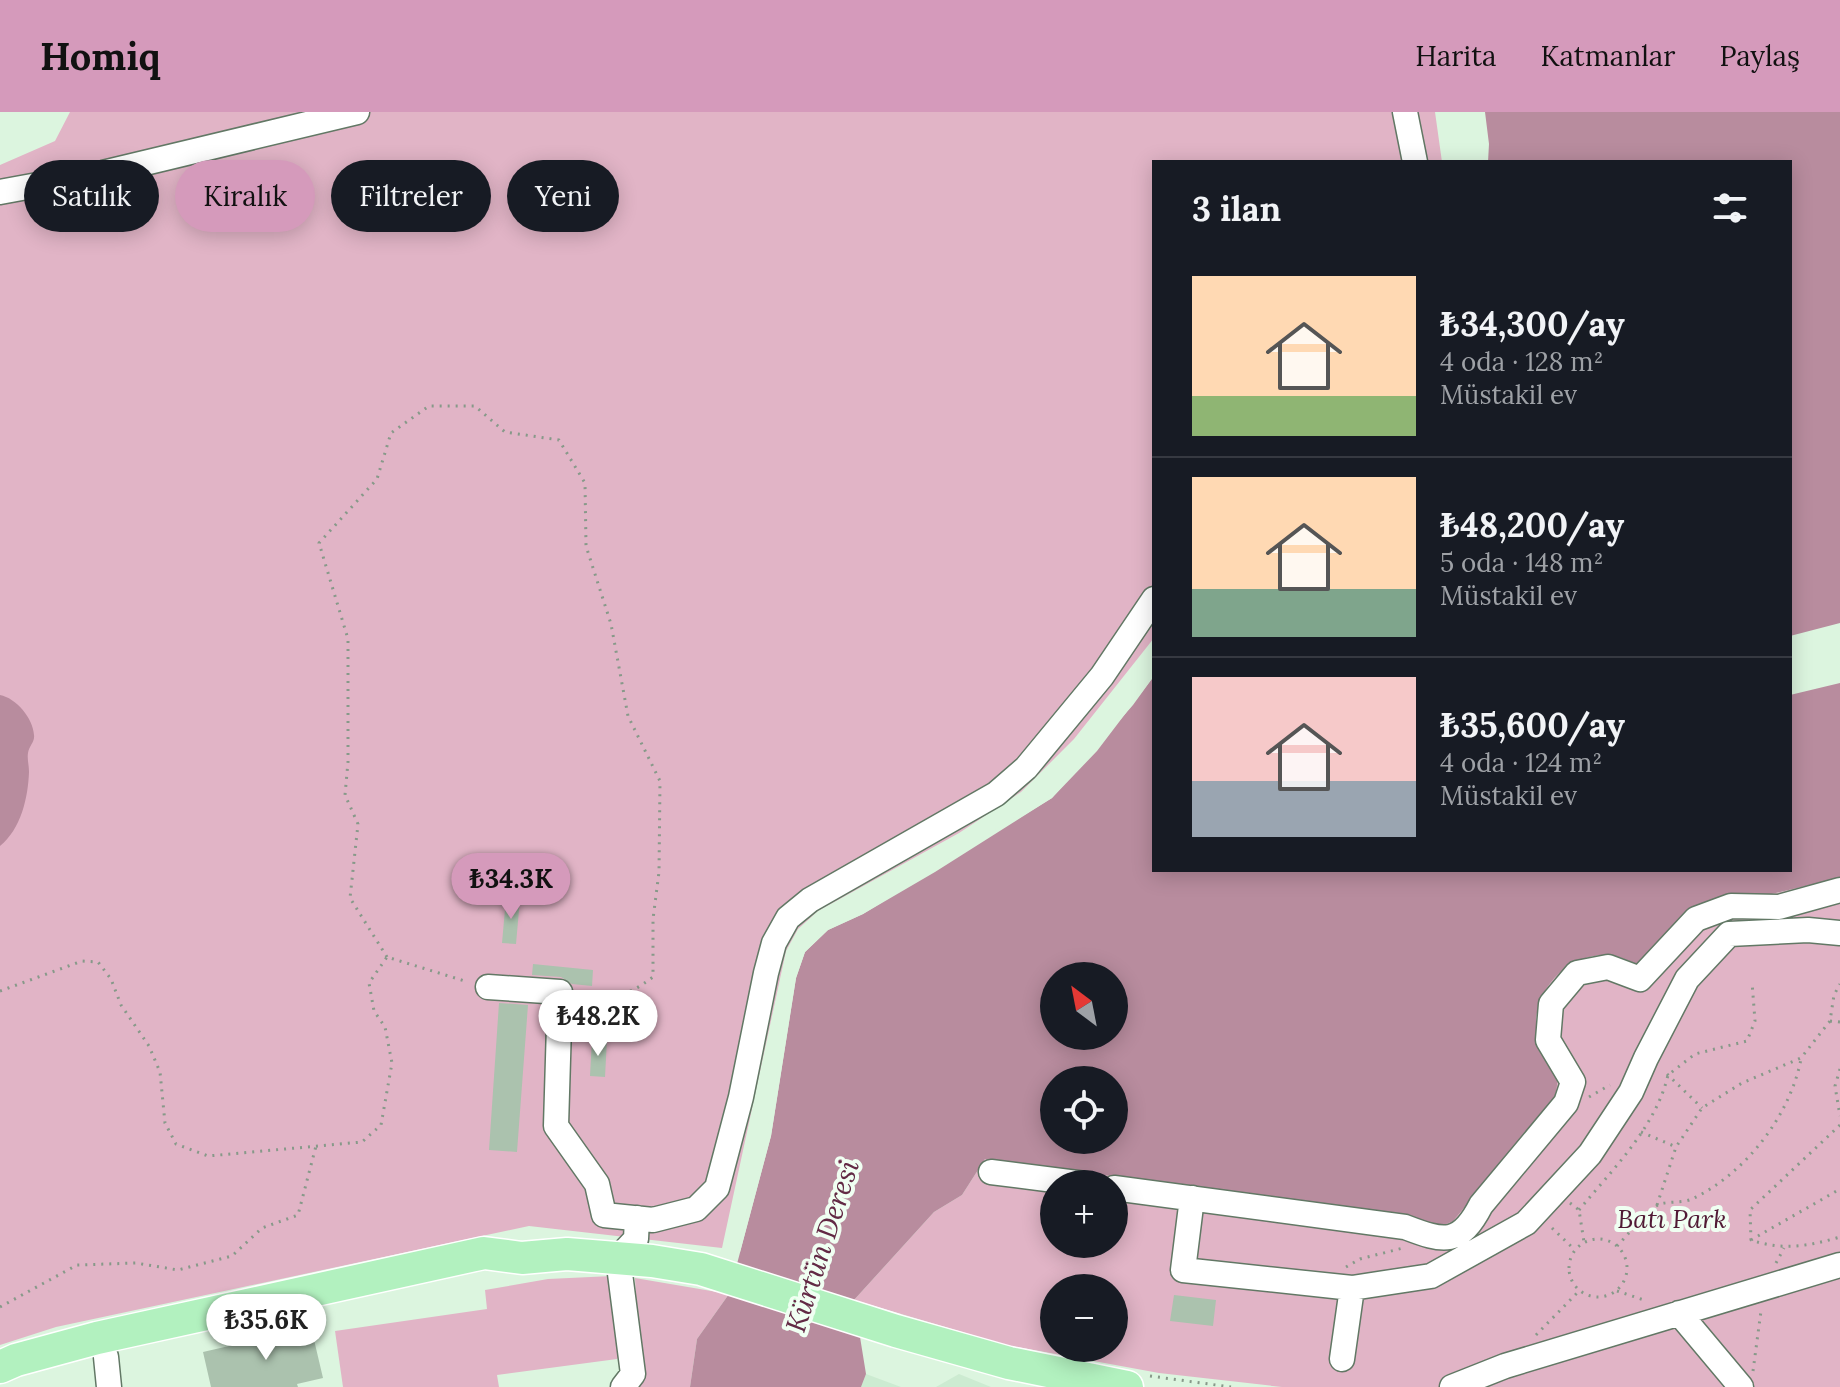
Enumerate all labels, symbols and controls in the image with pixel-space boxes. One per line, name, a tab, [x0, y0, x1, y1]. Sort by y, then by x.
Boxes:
text: Homiq	[40, 32, 160, 80]
text: Harita	[1415, 38, 1496, 74]
text: Katmanlar	[1540, 38, 1675, 74]
text: Paylaş	[1719, 38, 1800, 74]
chip: Satılık	[24, 160, 159, 232]
chip: Kiralık	[175, 160, 315, 232]
chip: Filtreler	[331, 160, 491, 232]
chip: Yeni	[507, 160, 619, 232]
icon: filters	[1708, 186, 1752, 230]
text: 3 ilan	[1192, 187, 1281, 230]
text: ₺34,300/ay	[1440, 302, 1625, 345]
icon: home	[1256, 308, 1352, 404]
text: 4 oda · 128 m²	[1440, 345, 1603, 378]
text: Müstakil ev	[1440, 378, 1577, 411]
text: ₺48,200/ay	[1440, 503, 1624, 546]
icon: home	[1256, 509, 1352, 605]
text: 5 oda · 148 m²	[1440, 546, 1604, 579]
text: Müstakil ev	[1440, 579, 1577, 612]
text: ₺35,600/ay	[1440, 703, 1625, 746]
icon: home	[1256, 709, 1352, 805]
text: 4 oda · 124 m²	[1440, 746, 1602, 779]
text: Müstakil ev	[1440, 779, 1577, 812]
pin: ₺34.3K	[446, 853, 576, 921]
text: ₺34.3K	[469, 862, 553, 895]
north arrow	[1040, 962, 1128, 1050]
map controls	[1040, 962, 1128, 1362]
pin: ₺48.2K	[533, 990, 663, 1058]
text: ₺48.2K	[557, 999, 639, 1032]
button: locate	[1040, 1066, 1128, 1154]
water label: Kürtün Deresi	[777, 1155, 867, 1337]
button: +	[1040, 1170, 1128, 1258]
park label: Batı Park	[1617, 1202, 1727, 1235]
button: −	[1040, 1274, 1128, 1362]
pin: ₺35.6K	[201, 1294, 331, 1362]
text: ₺35.6K	[224, 1303, 308, 1336]

